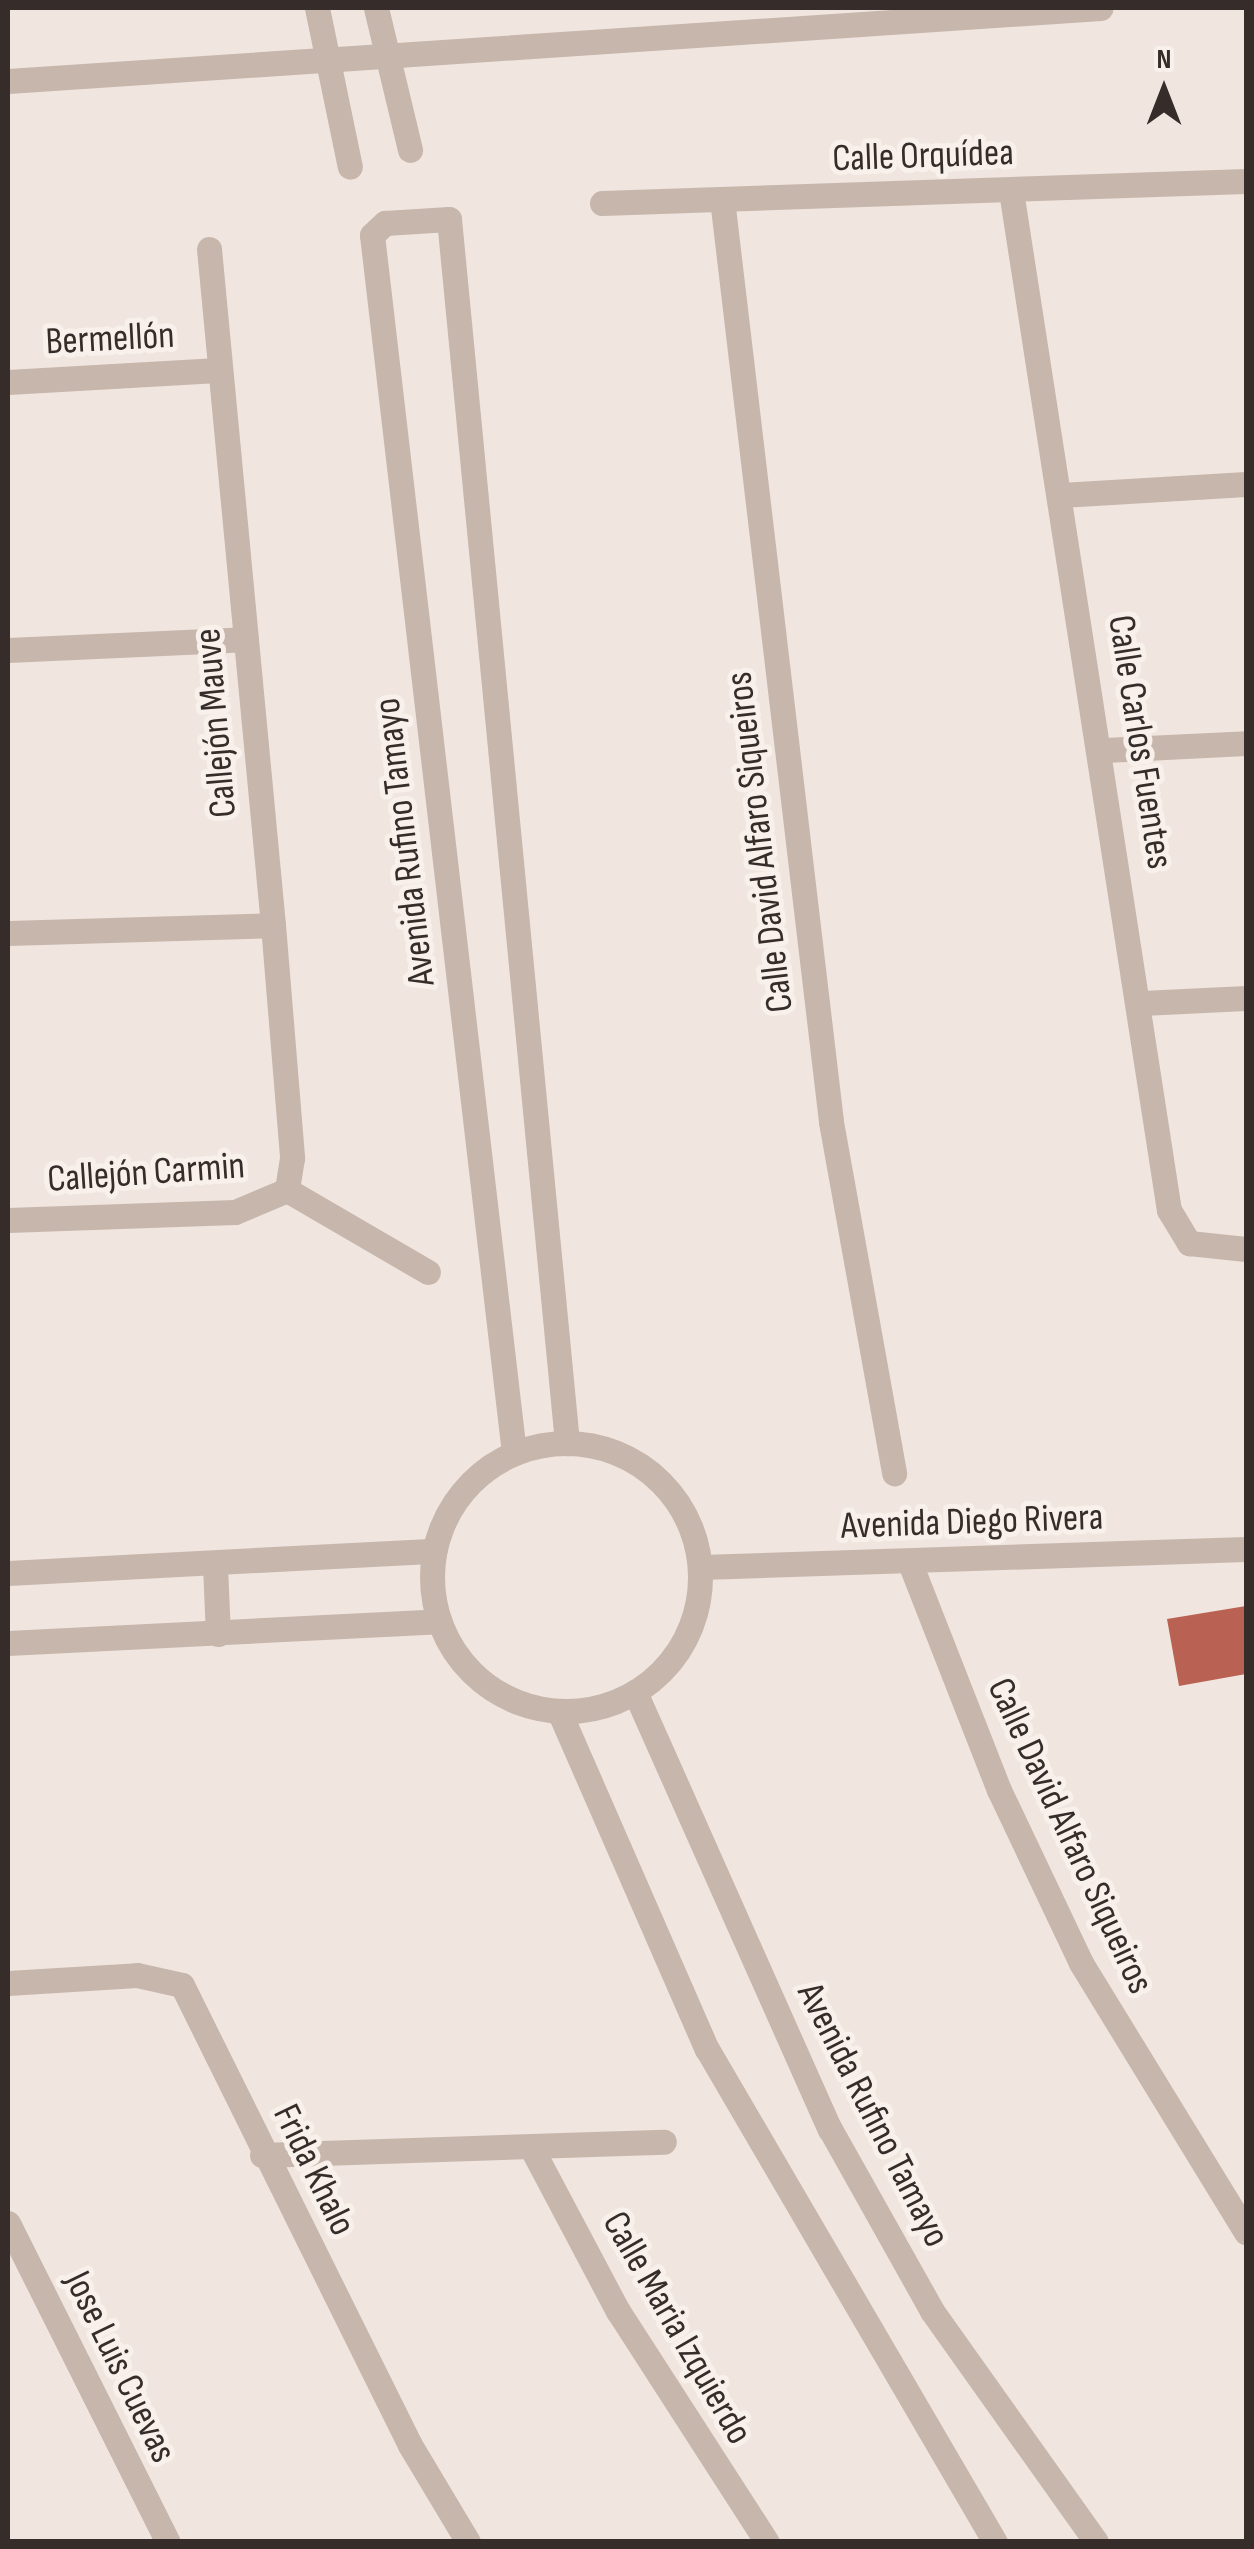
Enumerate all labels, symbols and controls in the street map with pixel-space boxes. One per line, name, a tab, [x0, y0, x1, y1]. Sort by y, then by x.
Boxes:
north arrow	[1114, 40, 1214, 140]
text: N	[1157, 43, 1171, 76]
street label: Calle Orquídea	[832, 130, 1014, 182]
street label: Bermellón	[44, 313, 176, 365]
street label: Calle Carlos Fuentes	[1097, 612, 1183, 872]
street label: Callejón Mauve	[185, 627, 247, 819]
street label: Calle David Alfaro Siqueiros	[716, 669, 804, 1015]
street label: Avenida Rufino Tamayo	[365, 695, 445, 989]
street label: Callejón Carmin	[46, 1143, 246, 1203]
street label: Avenida Diego Rivera	[840, 1495, 1104, 1549]
street label: Calle David Alfaro Siqueiros	[977, 1671, 1163, 2001]
street label: Avenida Rufino Tamayo	[787, 1975, 959, 2255]
street label: Frida Khalo	[263, 2097, 365, 2243]
street label: Calle Maria Izquierdo	[592, 2204, 762, 2452]
street label: Jose Luis Cuevas	[54, 2264, 186, 2470]

